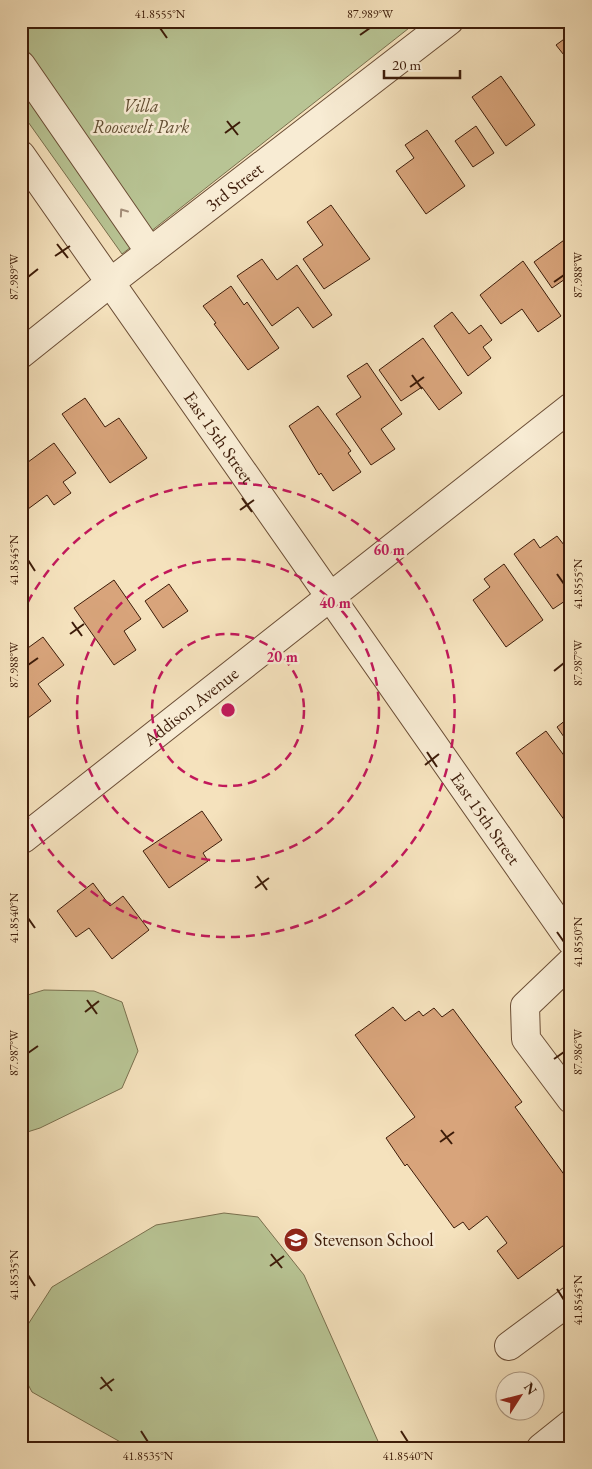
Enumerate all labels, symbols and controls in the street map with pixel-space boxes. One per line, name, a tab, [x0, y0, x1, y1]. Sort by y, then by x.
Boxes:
text: 41.8555°N	[135, 6, 186, 22]
text: 87.989°W	[347, 6, 394, 22]
scale bar	[384, 48, 461, 80]
text: 20 m	[392, 55, 421, 74]
park label: Villa Roosevelt Park	[92, 94, 190, 138]
street label: 3rd Street	[200, 157, 268, 216]
one-way arrow	[120, 208, 129, 218]
text: 87.988°W	[570, 251, 586, 298]
text: 87.989°W	[6, 253, 22, 300]
street label: East 15th Street	[179, 387, 260, 488]
text: 41.8545°N	[6, 534, 22, 585]
text: 60 m	[373, 540, 405, 559]
text: 41.8555°N	[570, 558, 586, 609]
text: 40 m	[319, 593, 351, 612]
text: 87.987°W	[570, 639, 586, 686]
text: 87.988°W	[6, 641, 22, 688]
text: 20 m	[266, 647, 298, 666]
street label: Addison Avenue	[138, 662, 243, 751]
centre of rings	[219, 701, 237, 719]
street label: East 15th Street	[446, 768, 526, 869]
text: 41.8540°N	[6, 892, 22, 943]
text: 41.8550°N	[570, 916, 586, 967]
text: 87.986°W	[570, 1028, 586, 1075]
text: 87.987°W	[6, 1029, 22, 1076]
school or university icon: Stevenson School	[283, 1227, 309, 1253]
place label: Stevenson School	[314, 1228, 434, 1251]
text: 41.8535°N	[6, 1249, 22, 1300]
text: 41.8545°N	[570, 1274, 586, 1325]
north arrow	[494, 1372, 544, 1422]
text: N	[520, 1378, 542, 1399]
text: 41.8535°N	[123, 1448, 174, 1464]
text: 41.8540°N	[383, 1448, 434, 1464]

